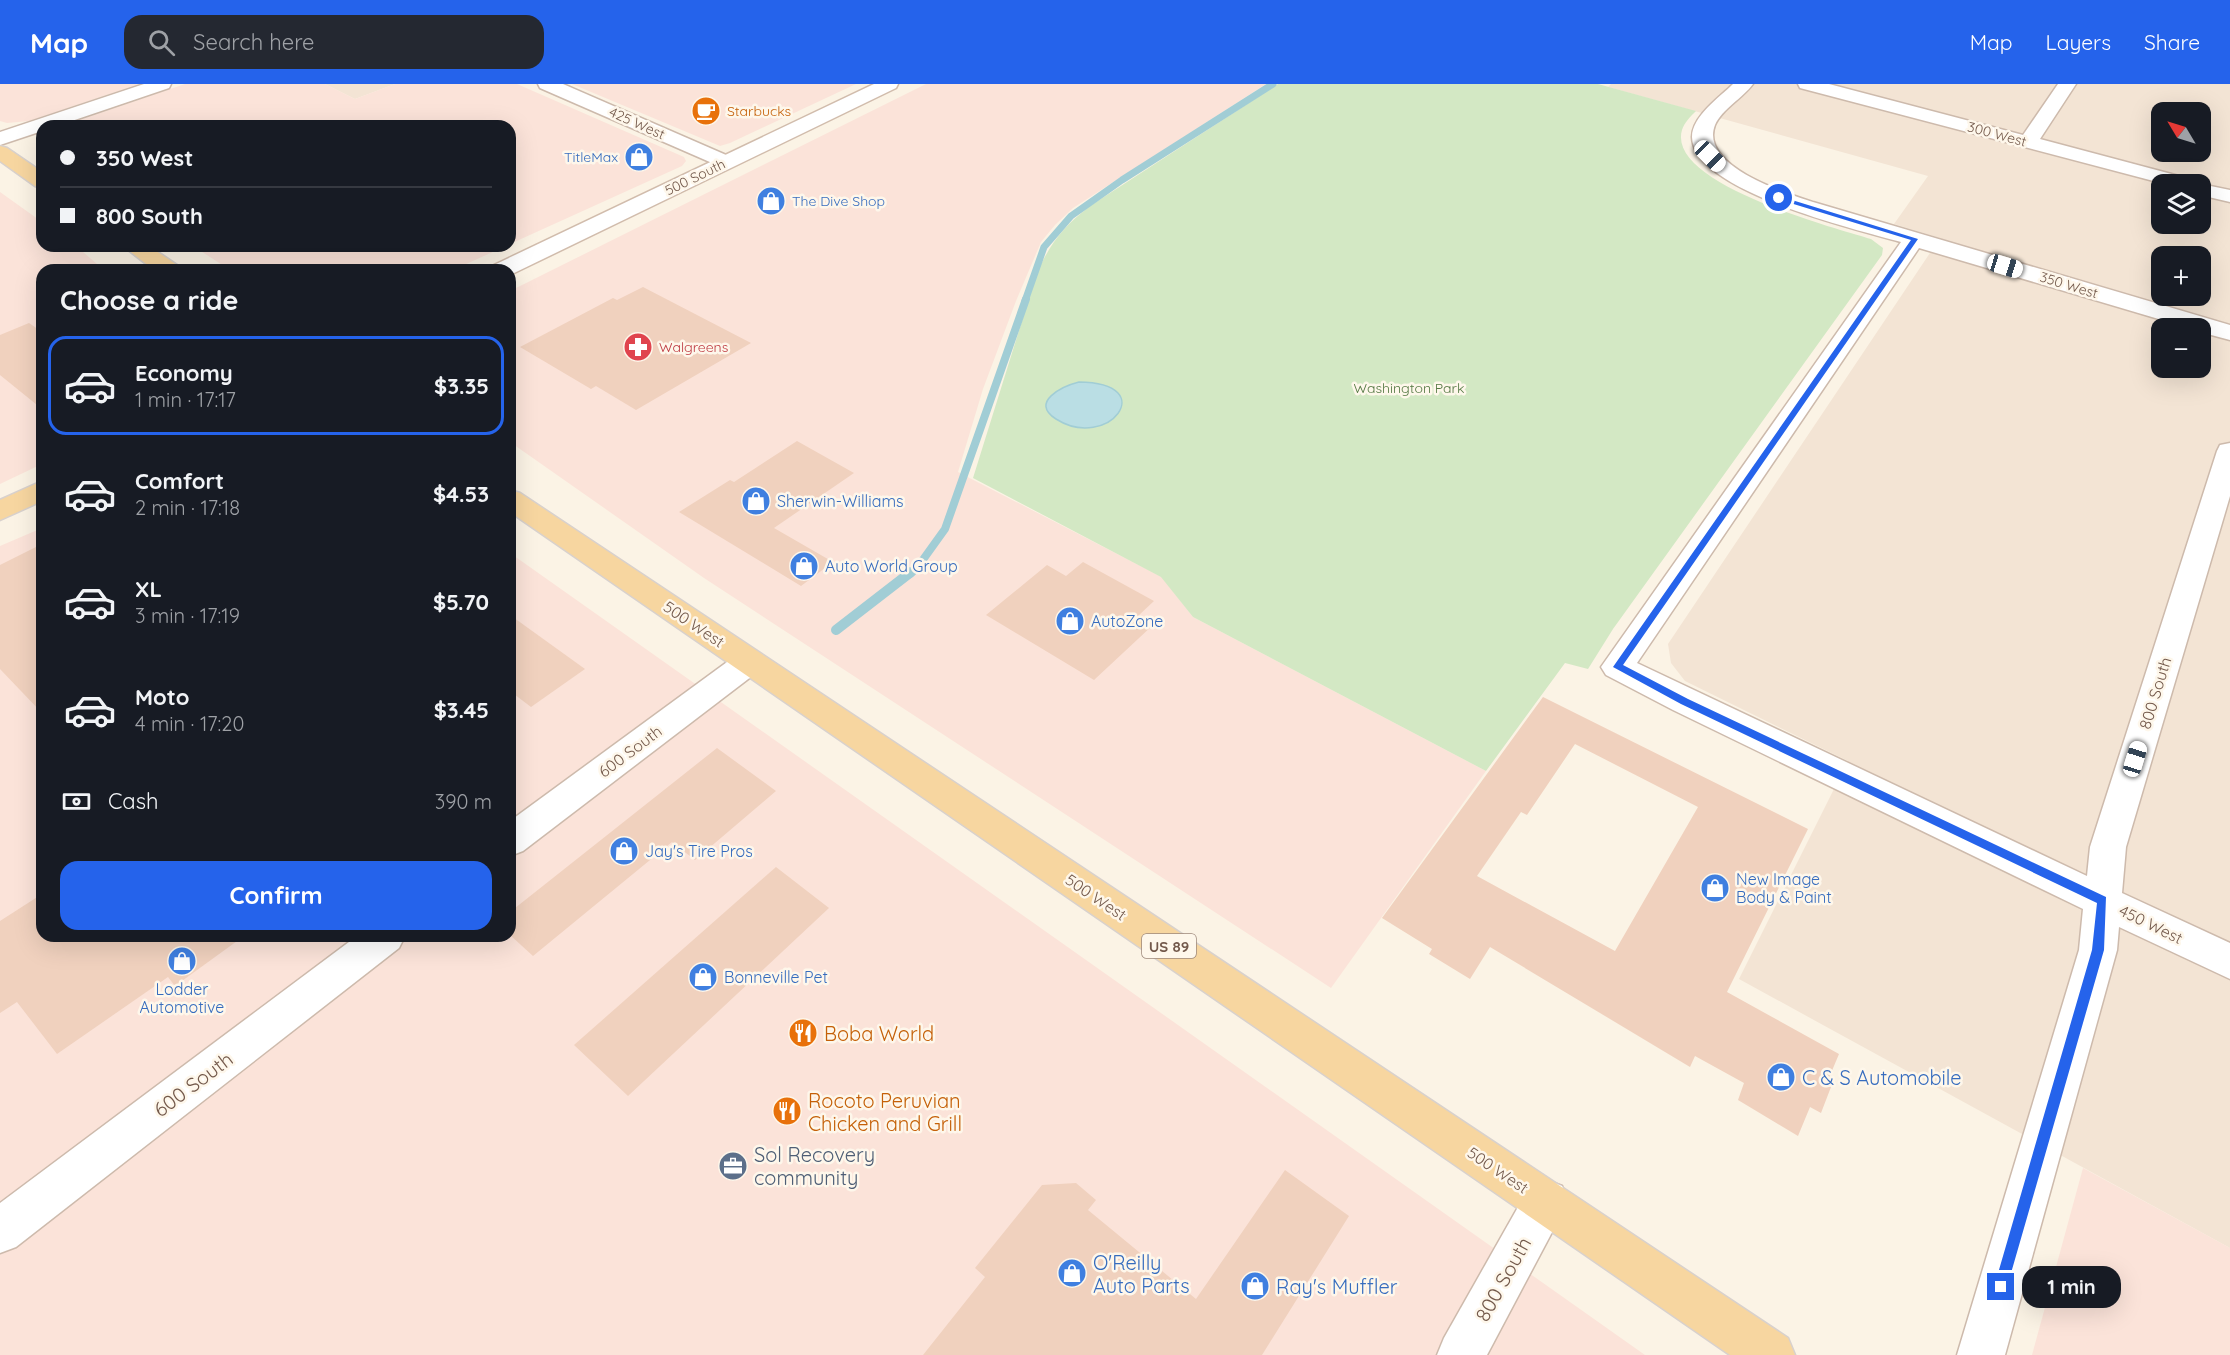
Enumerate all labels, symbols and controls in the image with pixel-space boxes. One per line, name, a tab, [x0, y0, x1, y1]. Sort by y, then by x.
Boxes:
search box	[124, 15, 544, 69]
text: Map	[30, 25, 88, 60]
icon: search	[145, 26, 178, 59]
text: Search here	[193, 28, 315, 56]
text: Map	[1970, 29, 2013, 55]
text: Layers	[2046, 29, 2111, 55]
text: Share	[2144, 29, 2200, 55]
cafe icon: Starbucks	[690, 95, 722, 127]
place label: Starbucks	[727, 102, 791, 120]
north arrow	[2151, 102, 2211, 162]
map controls	[2151, 102, 2211, 378]
street label: 425 West	[606, 103, 668, 143]
street label: 300 West	[1966, 117, 2029, 151]
car	[1691, 137, 1729, 175]
shop icon: TitleMax	[623, 141, 655, 173]
text: 350 West	[96, 144, 193, 172]
place label: TitleMax	[564, 148, 618, 166]
street label: 500 South	[662, 155, 728, 199]
button: layers	[2151, 174, 2211, 234]
route start	[1765, 184, 1792, 211]
shop icon: The Dive Shop	[755, 185, 787, 217]
place label: The Dive Shop	[792, 192, 885, 210]
text: 800 South	[96, 202, 203, 230]
button: +	[2151, 246, 2211, 306]
car	[1985, 252, 2025, 280]
street label: 350 West	[2038, 268, 2100, 302]
text: Choose a ride	[60, 283, 238, 317]
button: −	[2151, 318, 2211, 378]
pharmacy icon: Walgreens	[622, 331, 654, 363]
place label: Walgreens	[659, 338, 728, 356]
icon: car	[63, 359, 117, 413]
text: Economy	[135, 359, 233, 387]
text: $3.35	[434, 372, 489, 400]
park label: Washington Park	[1354, 379, 1464, 397]
text: 1 min · 17:17	[135, 387, 236, 412]
icon: car	[63, 467, 117, 521]
text: Comfort	[135, 467, 224, 495]
text: $4.53	[433, 480, 489, 508]
shop icon: Sherwin-Williams	[740, 485, 772, 517]
place label: Sherwin-Williams	[777, 491, 903, 511]
text: 2 min · 17:18	[135, 495, 240, 520]
shop icon: Auto World Group	[788, 550, 820, 582]
place label: Auto World Group	[825, 556, 958, 576]
icon: car	[63, 575, 117, 629]
text: XL	[135, 575, 162, 603]
text: $5.70	[433, 588, 489, 616]
street label: 500 West	[660, 596, 728, 652]
text: 3 min · 17:19	[135, 603, 240, 628]
shop icon: AutoZone	[1054, 605, 1086, 637]
place label: AutoZone	[1091, 611, 1163, 631]
street label: 800 South	[2135, 655, 2175, 731]
icon: car	[63, 683, 117, 737]
text: Moto	[135, 683, 189, 711]
text: $3.45	[434, 696, 489, 724]
text: 4 min · 17:20	[135, 711, 244, 736]
street label: 600 South	[594, 721, 666, 781]
car	[2121, 739, 2149, 779]
icon: cash	[60, 785, 93, 818]
text: Cash	[108, 787, 159, 815]
text: 390 m	[435, 789, 492, 814]
shop icon: Jay's Tire Pros	[608, 835, 640, 867]
place label: Jay's Tire Pros	[645, 841, 753, 861]
button: Confirm	[60, 861, 492, 930]
street label: 500 West	[1062, 869, 1130, 925]
place label: New Image Body & Paint	[1736, 869, 1832, 907]
shop icon: New Image Body & Paint	[1699, 872, 1731, 904]
street label: 450 West	[2116, 900, 2186, 948]
road number: US 89	[1142, 934, 1196, 958]
shop icon: Lodder Automotive	[166, 945, 198, 977]
shop icon: Bonneville Pet	[687, 961, 719, 993]
place label: Bonneville Pet	[724, 967, 828, 987]
place label: Lodder Automotive	[140, 979, 224, 1017]
restaurant icon: Boba World	[787, 1017, 819, 1049]
place label: Boba World	[824, 1021, 934, 1046]
street label: 600 South	[148, 1046, 238, 1122]
shop icon: C & S Automobile	[1765, 1061, 1797, 1093]
place label: C & S Automobile	[1802, 1065, 1962, 1090]
place label: Rocoto Peruvian Chicken and Grill	[808, 1088, 962, 1136]
restaurant icon: Rocoto Peruvian Chicken and Grill	[771, 1095, 803, 1127]
place label: Sol Recovery community	[754, 1142, 875, 1190]
street label: 500 West	[1464, 1142, 1532, 1198]
office icon: Sol Recovery community	[717, 1150, 749, 1182]
street label: 800 South	[1470, 1232, 1536, 1326]
place label: O'Reilly Auto Parts	[1093, 1250, 1190, 1298]
shop icon: O'Reilly Auto Parts	[1056, 1257, 1088, 1289]
callout: 1 min	[2022, 1266, 2121, 1308]
shop icon: Ray's Muffler	[1239, 1270, 1271, 1302]
route end	[1987, 1273, 2014, 1300]
place label: Ray's Muffler	[1276, 1274, 1398, 1299]
text: 1 min	[2047, 1274, 2096, 1299]

